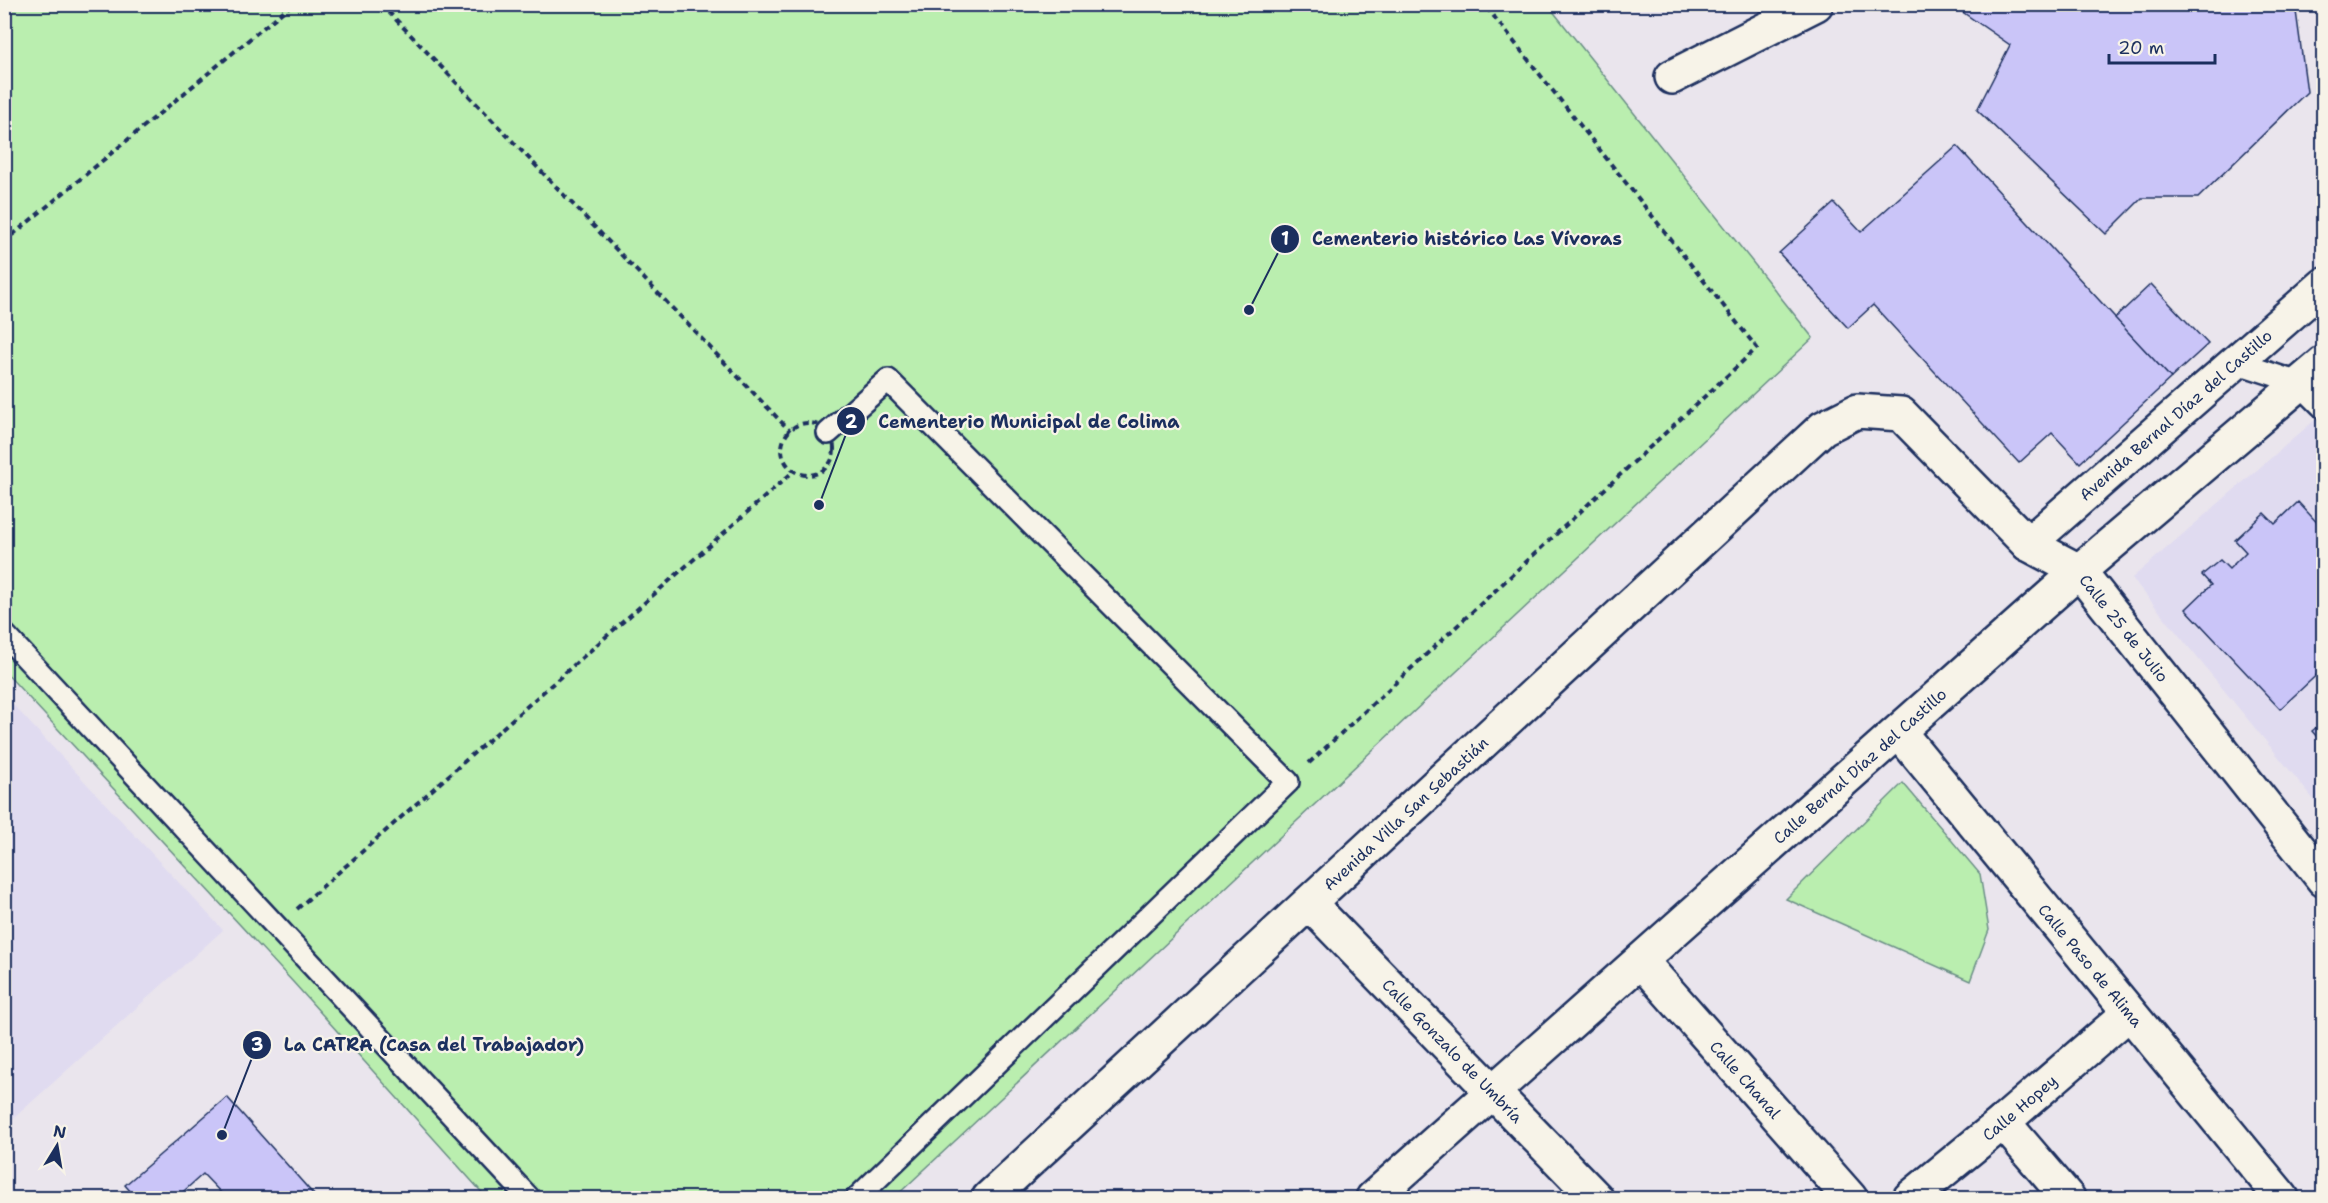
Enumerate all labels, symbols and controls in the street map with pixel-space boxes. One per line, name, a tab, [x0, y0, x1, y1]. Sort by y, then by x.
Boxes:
scale bar	[2109, 27, 2216, 65]
text: 20 m	[2118, 36, 2164, 60]
callout: Cementerio histórico Las Vívoras	[1270, 221, 1634, 257]
text: 1	[1281, 227, 1289, 251]
text: Cementerio histórico Las Vívoras	[1312, 227, 1622, 251]
street label: Avenida Bernal Díaz del Castillo	[2075, 325, 2276, 505]
callout: Cementerio Municipal de Colima	[836, 403, 1191, 439]
text: 2	[845, 410, 858, 434]
text: Cementerio Municipal de Colima	[878, 410, 1180, 434]
street label: Calle 25 de Julio	[2075, 570, 2173, 686]
street label: Calle Bernal Díaz del Castillo	[1769, 683, 1951, 848]
street label: Avenida Villa San Sebastián	[1319, 732, 1493, 895]
street label: Calle Paso de Alima	[2034, 899, 2148, 1031]
street label: Calle Gonzalo de Umbría	[1378, 974, 1528, 1127]
callout: La CATRA (Casa del Trabajador)	[242, 1027, 596, 1063]
text: 3	[251, 1033, 263, 1057]
text: La CATRA (Casa del Trabajador)	[284, 1033, 584, 1057]
street label: Calle Chanal	[1705, 1036, 1786, 1123]
street label: Calle Hopey	[1978, 1070, 2061, 1145]
north arrow	[27, 1116, 87, 1176]
text: N	[52, 1120, 68, 1143]

